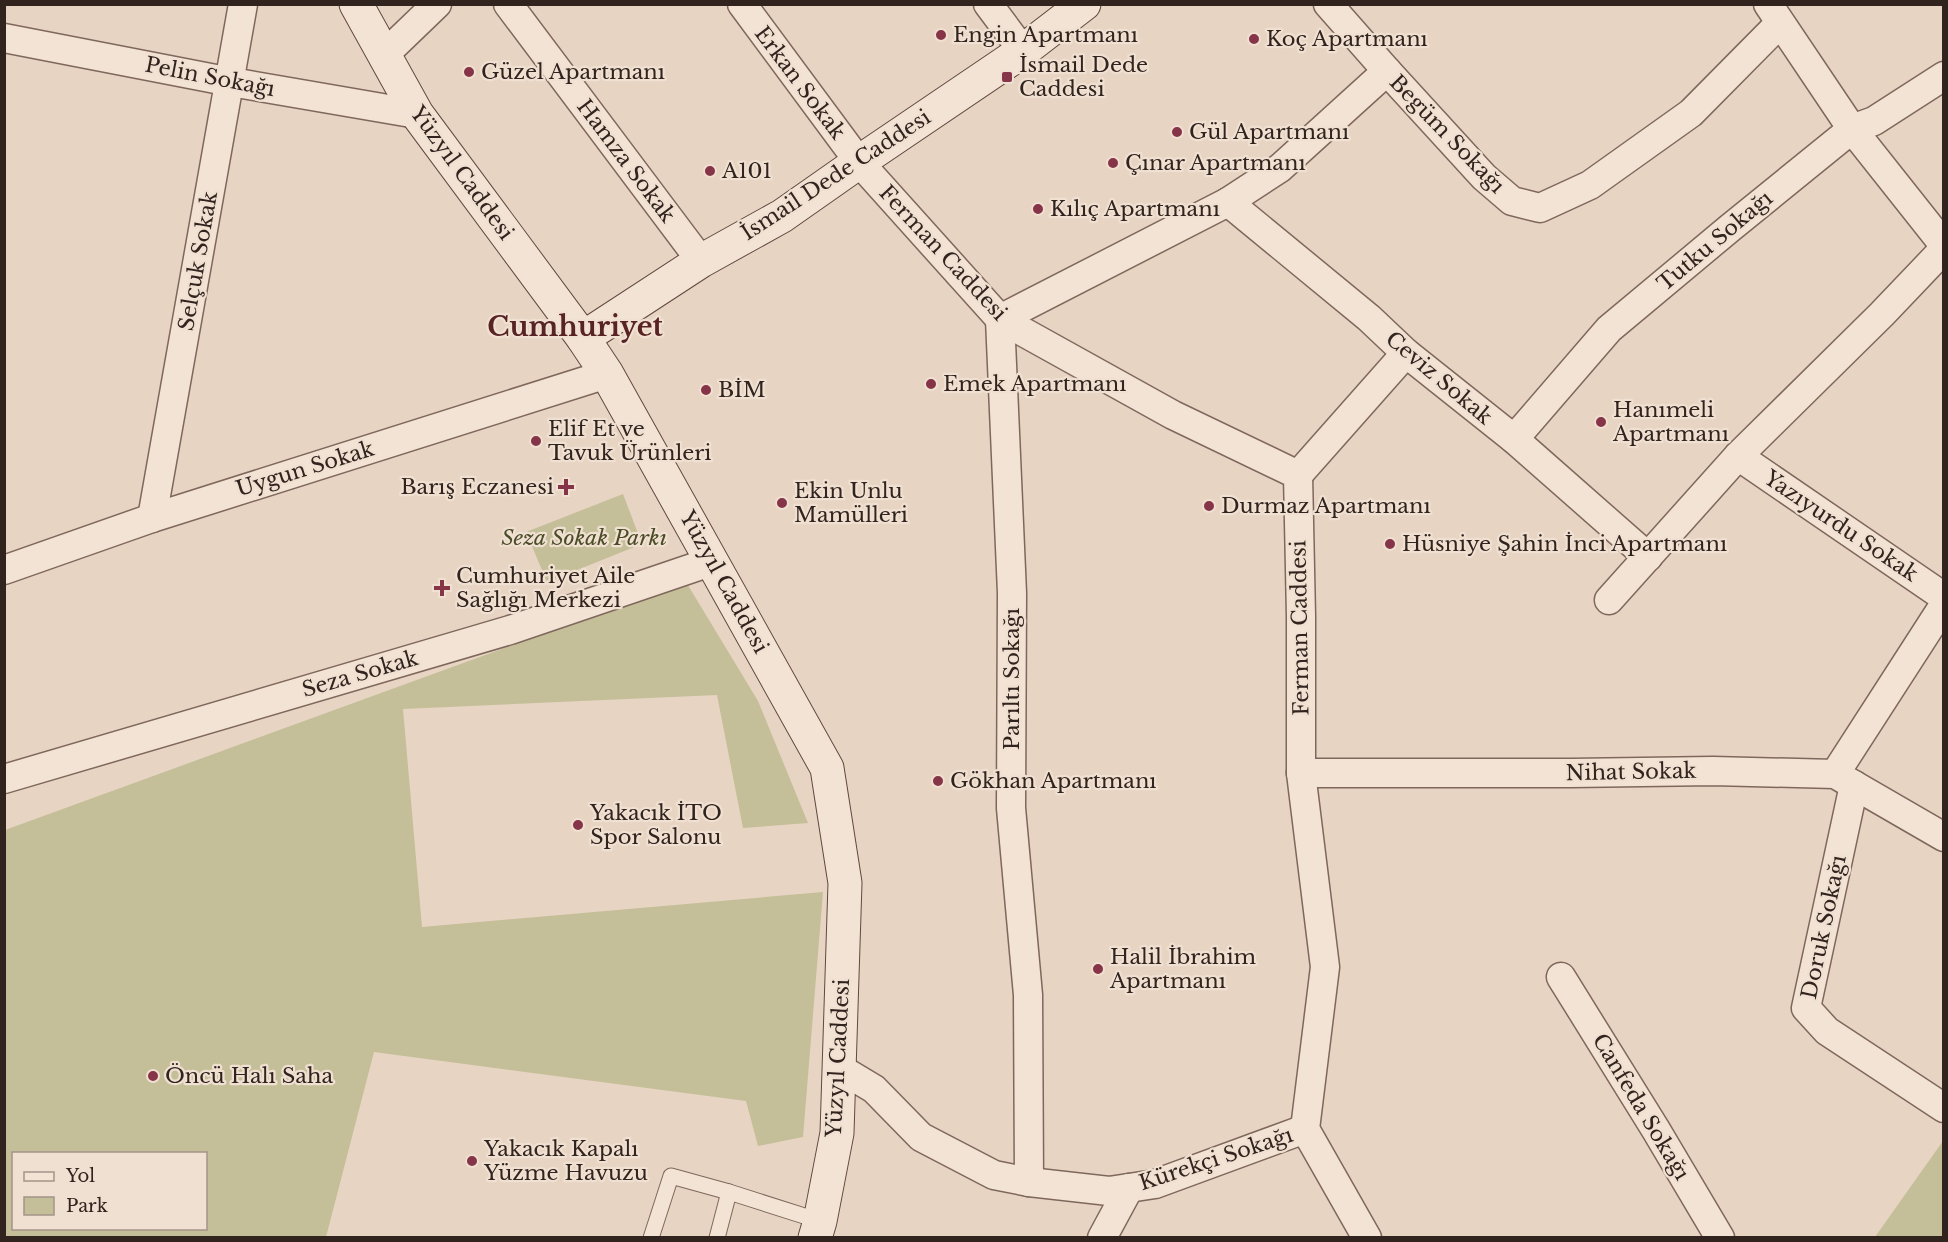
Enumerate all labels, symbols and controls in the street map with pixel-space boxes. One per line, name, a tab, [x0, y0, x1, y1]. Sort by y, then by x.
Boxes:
street label: Erkan Sokak	[749, 21, 851, 145]
place label: Engin Apartmanı	[953, 22, 1138, 48]
place label: Koç Apartmanı	[1266, 26, 1428, 52]
marker: Engin Apartmanı	[934, 28, 948, 42]
marker: Koç Apartmanı	[1247, 32, 1261, 46]
street label: Pelin Sokağı	[143, 52, 277, 102]
place label: İsmai̇l Dede Caddesi̇	[1019, 52, 1148, 102]
place label: Güzel Apartmanı	[481, 59, 665, 85]
marker: Güzel Apartmanı	[462, 65, 476, 79]
street label: Begüm Sokağı	[1384, 69, 1510, 199]
marker: İsmai̇l Dede Caddesi̇	[1000, 70, 1014, 84]
street label: Hamza Sokak	[571, 94, 681, 228]
street label: Yüzyıl Caddesi	[404, 100, 519, 245]
street label: İsmail Dede Caddesi	[736, 104, 936, 246]
place label: Gül Apartmanı	[1189, 119, 1349, 145]
marker: Gül Apartmanı	[1170, 125, 1184, 139]
place label: Çınar Apartmanı	[1125, 150, 1306, 176]
marker: Çınar Apartmanı	[1106, 156, 1120, 170]
place label: A101	[721, 158, 772, 184]
marker: A101	[703, 164, 717, 178]
street label: Ferman Caddesi	[874, 180, 1012, 326]
street label: Tutku Sokağı	[1652, 185, 1778, 297]
street label: Selçuk Sokak	[173, 189, 223, 333]
place label: Kılıç Apartmanı	[1050, 196, 1220, 222]
marker: Kılıç Apartmanı	[1031, 202, 1045, 216]
district label: Cumhuriyet	[487, 310, 663, 343]
street label: Ceviz Sokak	[1380, 326, 1498, 430]
place label: Emek Apartmanı	[943, 371, 1127, 397]
place label: BİM	[718, 377, 766, 403]
marker: Emek Apartmanı	[924, 377, 938, 391]
marker: BİM	[699, 383, 713, 397]
place label: Hanımeli Apartmanı	[1612, 397, 1729, 447]
marker: Hanımeli Apartmanı	[1594, 415, 1608, 429]
place label: Elif Et ve Tavuk Ürünleri	[548, 416, 711, 466]
marker: Elif Et ve Tavuk Ürünleri	[529, 434, 543, 448]
street label: Uygun Sokak	[233, 436, 377, 502]
street label: Yazıyurdu Sokak	[1758, 464, 1923, 587]
place label: Barış Eczanesi	[400, 474, 554, 500]
place label: Ekin Unlu Mamülleri	[794, 478, 908, 528]
marker: Barış Eczanesi	[559, 480, 573, 494]
place label: Durmaz Apartmanı	[1221, 493, 1431, 519]
marker: Ekin Unlu Mamülleri	[775, 496, 789, 510]
marker: Durmaz Apartmanı	[1202, 499, 1216, 513]
street label: Yüzyıl Caddesi	[674, 505, 774, 658]
park label: Seza Sokak Parkı	[501, 525, 667, 551]
place label: Hüsniye Şahin İnci Apartmanı	[1402, 531, 1727, 557]
marker: Hüsniye Şahin İnci Apartmanı	[1383, 537, 1397, 551]
street label: Ferman Caddesi	[1285, 540, 1315, 716]
place label: Cumhuriyet Aile Sağlığı Merkezi	[456, 563, 635, 613]
marker: Cumhuriyet Aile Sağlığı Merkezi	[433, 579, 451, 597]
street label: Parıltı Sokağı	[999, 608, 1025, 750]
street label: Seza Sokak	[299, 645, 421, 703]
street label: Nihat Sokak	[1565, 758, 1697, 786]
place label: Gökhan Apartmanı	[950, 768, 1157, 794]
marker: Gökhan Apartmanı	[931, 774, 945, 788]
place label: Yakacık İTO Spor Salonu	[589, 800, 722, 850]
marker: Yakacık İTO Spor Salonu	[571, 818, 585, 832]
street label: Doruk Sokağı	[1796, 853, 1852, 1001]
place label: Halil İbrahim Apartmanı	[1109, 944, 1257, 994]
marker: Halil İbrahim Apartmanı	[1091, 962, 1105, 976]
street label: Yüzyıl Caddesi	[821, 978, 855, 1139]
street label: Canfeda Sokağı	[1587, 1029, 1695, 1185]
place label: Öncü Halı Saha	[165, 1063, 333, 1089]
marker: Öncü Halı Saha	[146, 1069, 160, 1083]
street label: Kürekçi Sokağı	[1136, 1122, 1296, 1196]
place label: Yakacık Kapalı Yüzme Havuzu	[483, 1136, 648, 1186]
legend	[12, 1152, 207, 1230]
marker: Yakacık Kapalı Yüzme Havuzu	[465, 1154, 479, 1168]
text: Yol	[65, 1165, 95, 1187]
text: Park	[66, 1195, 108, 1217]

